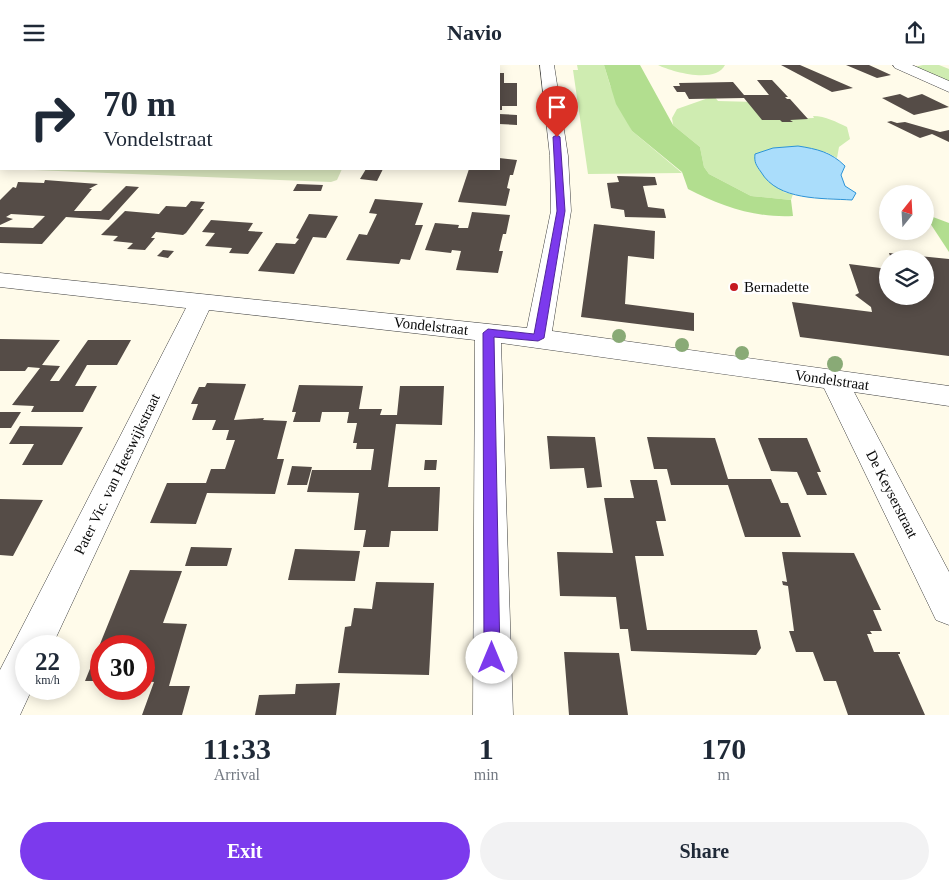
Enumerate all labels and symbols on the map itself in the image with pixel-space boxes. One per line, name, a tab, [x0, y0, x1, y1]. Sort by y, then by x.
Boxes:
pin	[536, 86, 578, 137]
north arrow	[879, 185, 934, 240]
place label: Bernadette	[744, 279, 809, 295]
marker: Bernadette	[728, 281, 740, 293]
street label: Vondelstraat	[393, 314, 470, 338]
street label: Vondelstraat	[794, 367, 871, 393]
street label: Pater Vic. van Heeswijkstraat	[71, 390, 163, 557]
street label: De Keyserstraat	[863, 448, 921, 541]
position arrow	[465, 631, 517, 683]
speed limit sign: 30	[90, 635, 155, 700]

